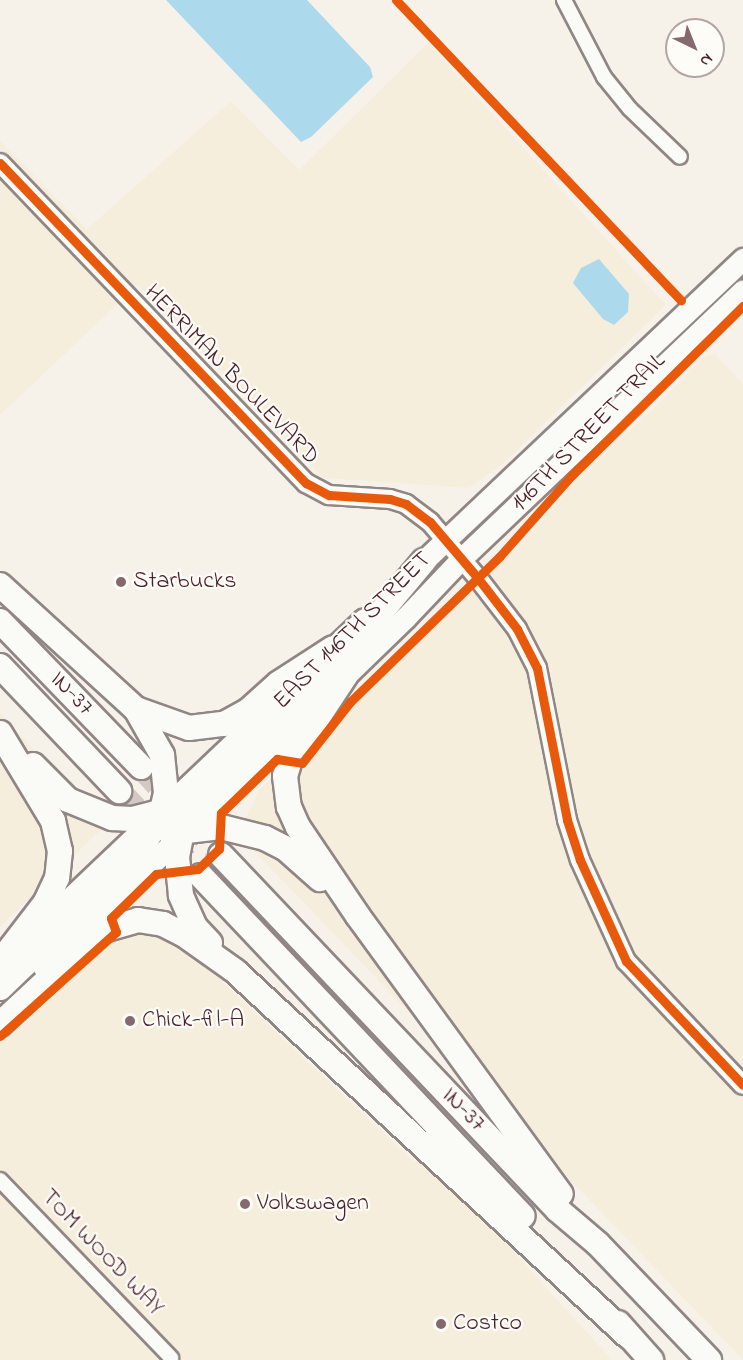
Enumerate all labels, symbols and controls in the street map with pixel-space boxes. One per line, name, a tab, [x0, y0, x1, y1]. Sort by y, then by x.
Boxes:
north arrow	[665, 18, 725, 78]
text: N	[694, 47, 718, 72]
street label: HERRIMAN BOULEVARD	[137, 279, 325, 471]
street label: 146TH STREET TRAIL	[506, 348, 672, 518]
street label: EAST 146TH STREET	[268, 546, 438, 716]
place label: Starbucks	[133, 568, 237, 596]
marker: Starbucks	[114, 575, 128, 589]
street label: IN-37	[43, 666, 99, 722]
place label: Chick-fil-A	[142, 1007, 244, 1035]
marker: Chick-fil-A	[123, 1014, 137, 1028]
street label: IN-37	[435, 1082, 491, 1138]
street label: TOM WOOD WAY	[34, 1184, 170, 1322]
place label: Volkswagen	[257, 1190, 369, 1218]
marker: Volkswagen	[238, 1197, 252, 1211]
place label: Costco	[453, 1310, 522, 1338]
marker: Costco	[434, 1317, 448, 1331]

